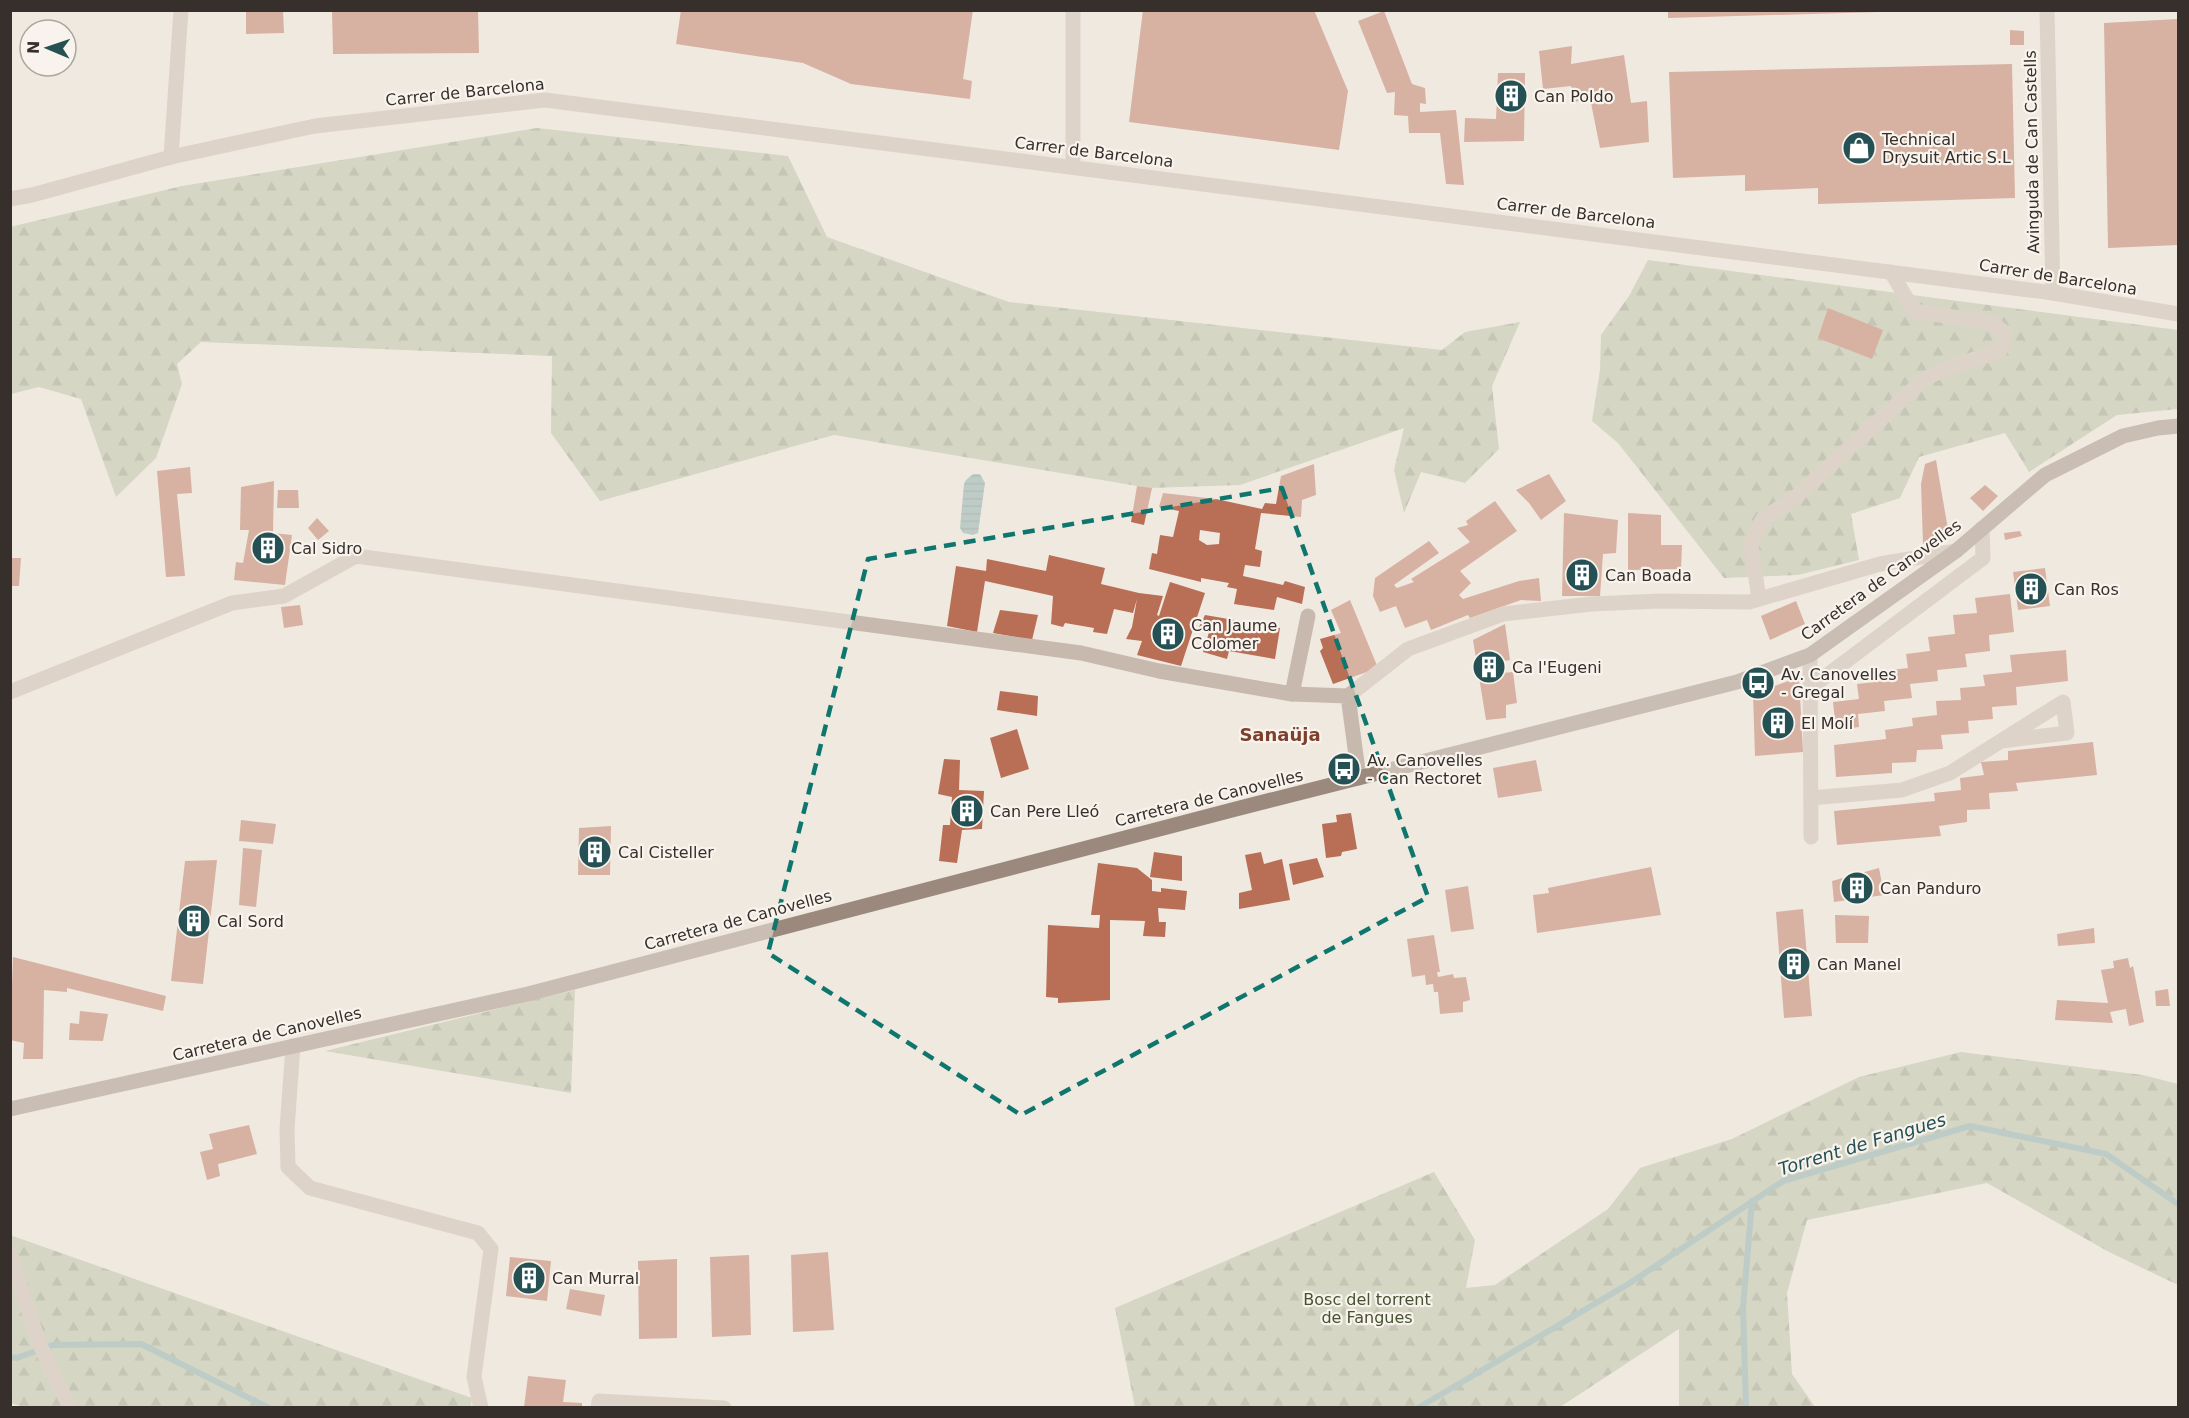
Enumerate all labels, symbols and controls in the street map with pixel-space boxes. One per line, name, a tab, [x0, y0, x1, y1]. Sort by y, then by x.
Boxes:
north arrow	[18, 18, 78, 78]
text: N	[24, 40, 43, 55]
street label: Avinguda de Can Castells	[2021, 50, 2043, 254]
street label: Carrer de Barcelona	[384, 74, 546, 110]
building icon: Can Poldo	[1493, 78, 1529, 114]
place label: Can Poldo	[1534, 87, 1613, 106]
shop icon: Technical Drysuit Artic S.L	[1841, 130, 1877, 166]
place label: Technical Drysuit Artic S.L	[1881, 130, 2011, 167]
street label: Carrer de Barcelona	[1013, 133, 1175, 171]
street label: Carrer de Barcelona	[1495, 194, 1657, 232]
street label: Carrer de Barcelona	[1978, 255, 2138, 299]
street label: Carretera de Canovelles	[1797, 516, 1965, 644]
building icon: Cal Sidro	[250, 530, 286, 566]
place label: Cal Sidro	[291, 539, 362, 558]
building icon: Can Boada	[1564, 557, 1600, 593]
place label: Can Boada	[1605, 566, 1692, 585]
building icon: Can Ros	[2013, 571, 2049, 607]
place label: Can Ros	[2054, 580, 2119, 599]
building icon: Can Jaume Colomer	[1150, 616, 1186, 652]
place label: Can Jaume Colomer	[1191, 616, 1277, 653]
building icon: Ca l'Eugeni	[1471, 649, 1507, 685]
place label: Ca l'Eugeni	[1512, 658, 1602, 677]
bus stop icon: Av. Canovelles - Gregal	[1740, 665, 1776, 701]
place label: Av. Canovelles - Gregal	[1781, 665, 1897, 702]
building icon: El Molí	[1760, 705, 1796, 741]
place label: El Molí	[1801, 714, 1854, 733]
district label: Sanaüja	[1239, 724, 1321, 745]
bus stop icon: Av. Canovelles - Can Rectoret	[1326, 751, 1362, 787]
place label: Av. Canovelles - Can Rectoret	[1367, 751, 1483, 788]
street label: Carretera de Canovelles	[1113, 765, 1305, 831]
building icon: Can Pere Lleó	[949, 793, 985, 829]
place label: Can Pere Lleó	[990, 802, 1099, 821]
building icon: Cal Cisteller	[577, 834, 613, 870]
place label: Cal Cisteller	[618, 843, 714, 862]
building icon: Can Panduro	[1839, 870, 1875, 906]
place label: Can Panduro	[1880, 879, 1981, 898]
street label: Carretera de Canovelles	[642, 886, 834, 954]
building icon: Cal Sord	[176, 903, 212, 939]
place label: Cal Sord	[217, 912, 284, 931]
building icon: Can Manel	[1776, 946, 1812, 982]
place label: Can Manel	[1817, 955, 1901, 974]
street label: Carretera de Canovelles	[171, 1003, 363, 1065]
water label: Torrent de Fangues	[1776, 1108, 1948, 1180]
building icon: Can Murral	[511, 1260, 547, 1296]
place label: Can Murral	[552, 1269, 639, 1288]
park label: Bosc del torrent de Fangues	[1303, 1290, 1431, 1327]

